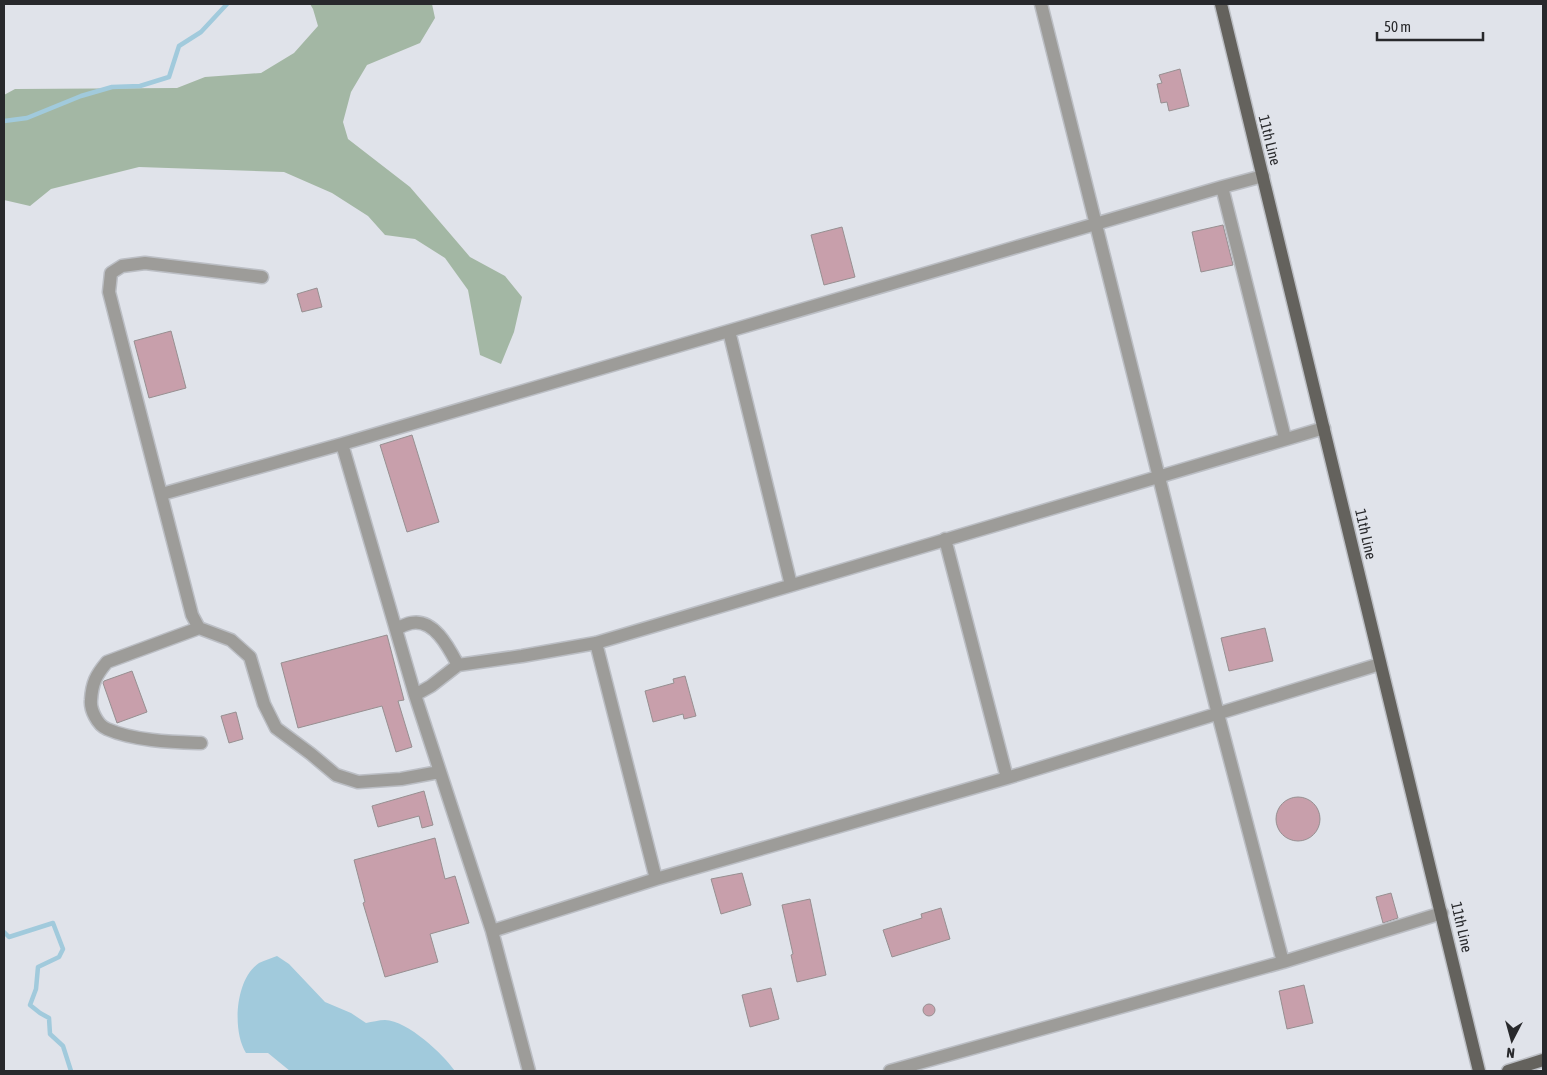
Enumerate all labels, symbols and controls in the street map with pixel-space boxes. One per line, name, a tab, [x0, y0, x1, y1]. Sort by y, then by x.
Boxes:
scale bar	[1377, 10, 1483, 42]
text: 50 m	[1384, 18, 1411, 35]
street label: 11th Line	[1256, 113, 1284, 167]
street label: 11th Line	[1352, 507, 1380, 561]
street label: 11th Line	[1448, 900, 1476, 954]
north arrow	[1487, 1015, 1537, 1065]
text: N	[1506, 1045, 1516, 1061]

